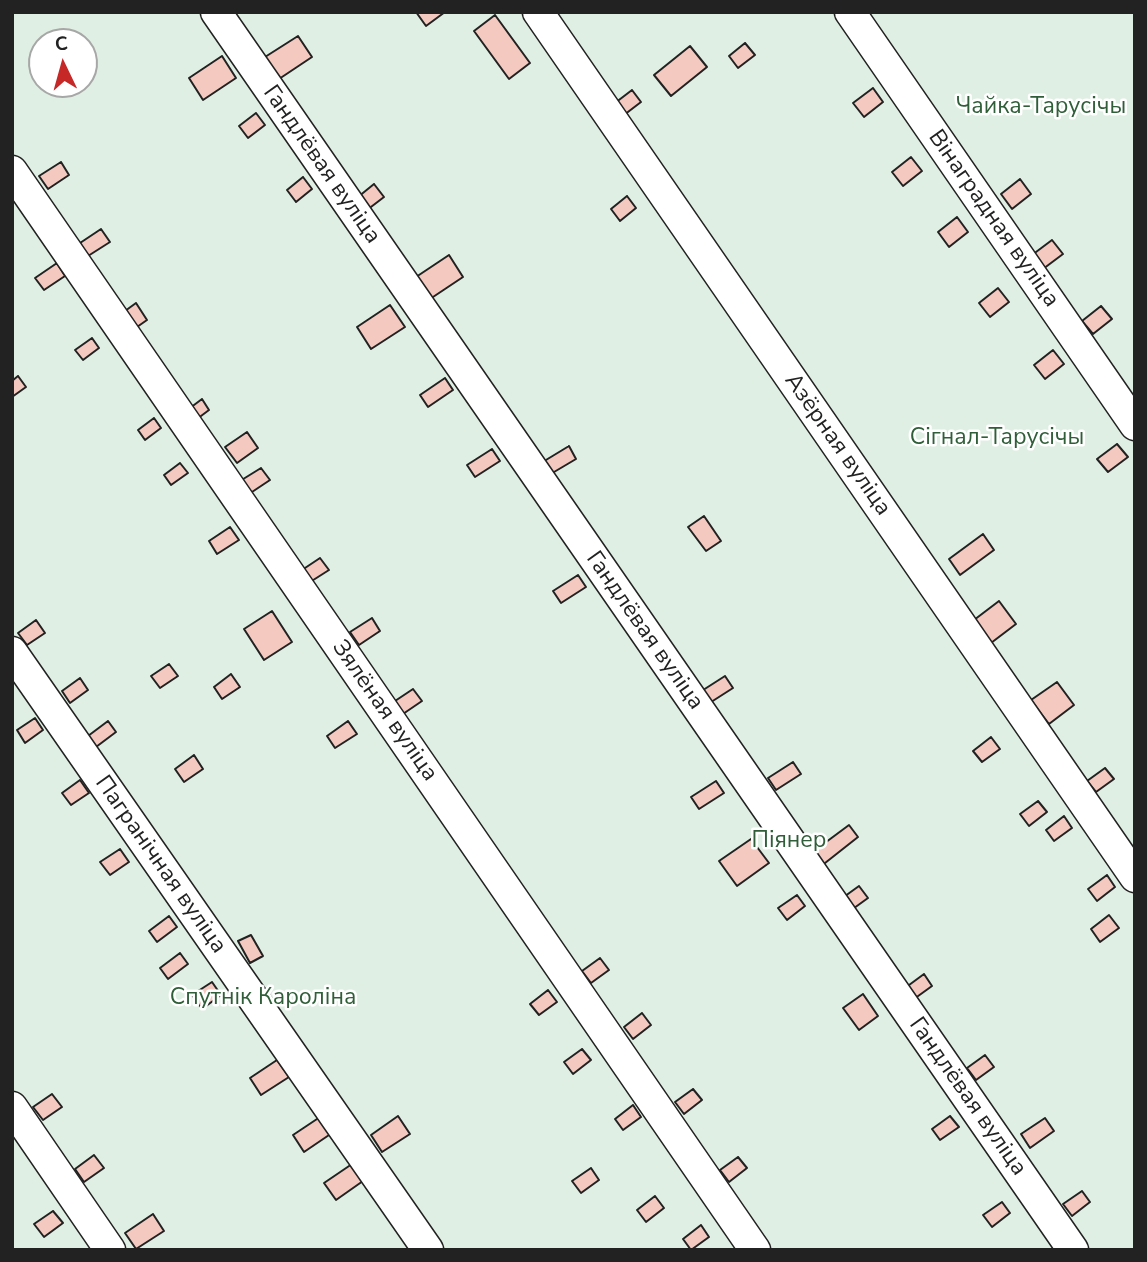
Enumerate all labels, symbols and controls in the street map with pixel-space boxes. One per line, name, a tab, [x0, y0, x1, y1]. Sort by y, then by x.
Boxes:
north arrow	[28, 28, 98, 98]
text: С	[54, 31, 69, 58]
street label: Гандлёвая вуліца	[256, 81, 386, 249]
park label: Чайка-Тарусічы	[956, 93, 1126, 121]
street label: Вінаградная вуліца	[922, 125, 1064, 313]
street label: Азёрная вуліца	[778, 369, 896, 521]
park label: Сігнал-Тарусічы	[910, 424, 1084, 452]
street label: Гандлёвая вуліца	[579, 547, 709, 715]
street label: Зялёная вуліца	[325, 635, 443, 787]
street label: Пагранічная вуліца	[88, 771, 232, 959]
park label: Піянер	[752, 827, 826, 855]
park label: Спутнік Кароліна	[170, 984, 356, 1012]
street label: Гандлёвая вуліца	[902, 1013, 1032, 1181]

